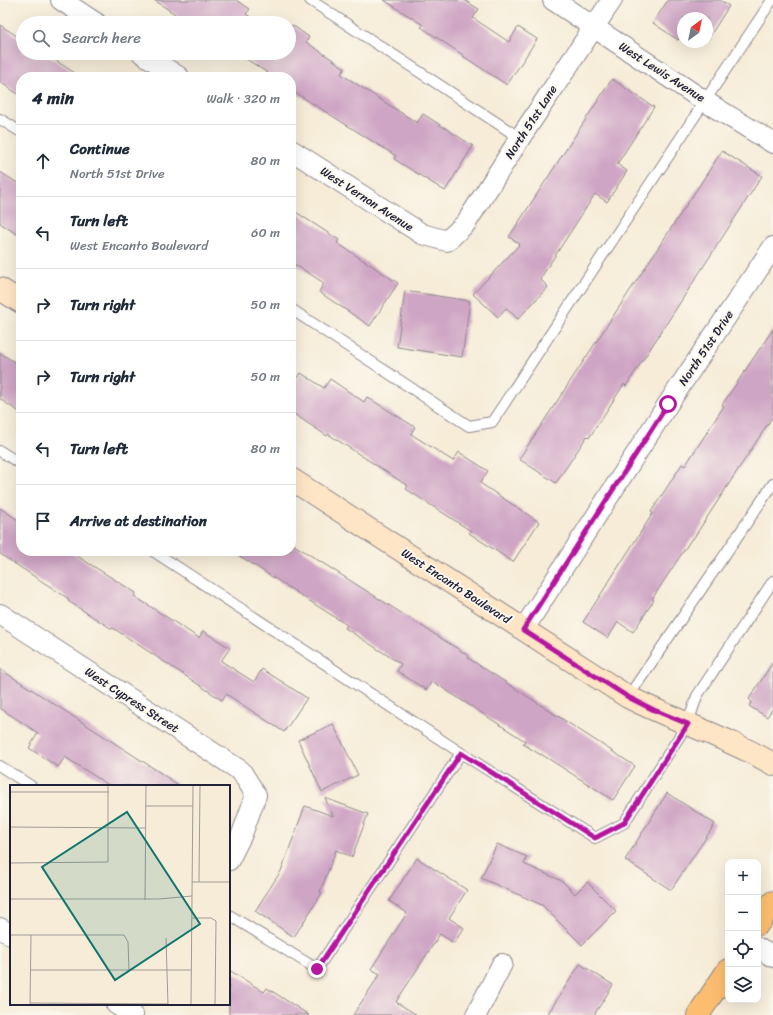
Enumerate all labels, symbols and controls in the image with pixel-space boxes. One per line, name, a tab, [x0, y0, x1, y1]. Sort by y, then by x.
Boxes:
north arrow	[677, 12, 713, 48]
search box	[16, 16, 296, 60]
text: Search here	[62, 25, 141, 51]
icon: search	[30, 27, 52, 49]
street label: West Lewis Avenue	[614, 36, 710, 108]
street label: North 51st Lane	[499, 81, 563, 163]
text: 4 min	[32, 83, 74, 113]
text: Walk · 320 m	[206, 87, 280, 110]
text: Continue	[70, 136, 130, 162]
text: 80 m	[251, 149, 280, 172]
icon: ahead	[32, 150, 54, 172]
street label: West Vernon Avenue	[316, 160, 418, 238]
text: North 51st Drive	[70, 162, 165, 185]
text: Turn left	[70, 208, 128, 234]
text: 60 m	[251, 221, 280, 244]
icon: left	[32, 222, 54, 244]
text: West Encanto Boulevard	[70, 234, 208, 257]
text: Turn right	[70, 292, 135, 318]
text: 50 m	[250, 293, 280, 316]
icon: right	[32, 294, 54, 316]
street label: North 51st Drive	[672, 306, 740, 390]
text: Turn right	[70, 364, 135, 390]
text: 50 m	[250, 365, 280, 388]
icon: right	[32, 366, 54, 388]
route start	[659, 395, 677, 413]
text: Turn left	[70, 436, 128, 462]
text: 80 m	[251, 437, 280, 460]
icon: left	[32, 438, 54, 460]
text: Arrive at destination	[70, 508, 207, 534]
icon: arrive	[32, 510, 54, 532]
street label: West Encanto Boulevard	[397, 542, 517, 631]
street label: West Cypress Street	[80, 661, 184, 739]
inset map	[10, 785, 230, 1005]
map controls	[725, 859, 761, 1003]
button: +	[725, 859, 761, 895]
button: −	[725, 895, 761, 931]
button: locate	[725, 931, 761, 967]
route end	[308, 960, 326, 978]
button: layers	[725, 967, 761, 1003]

